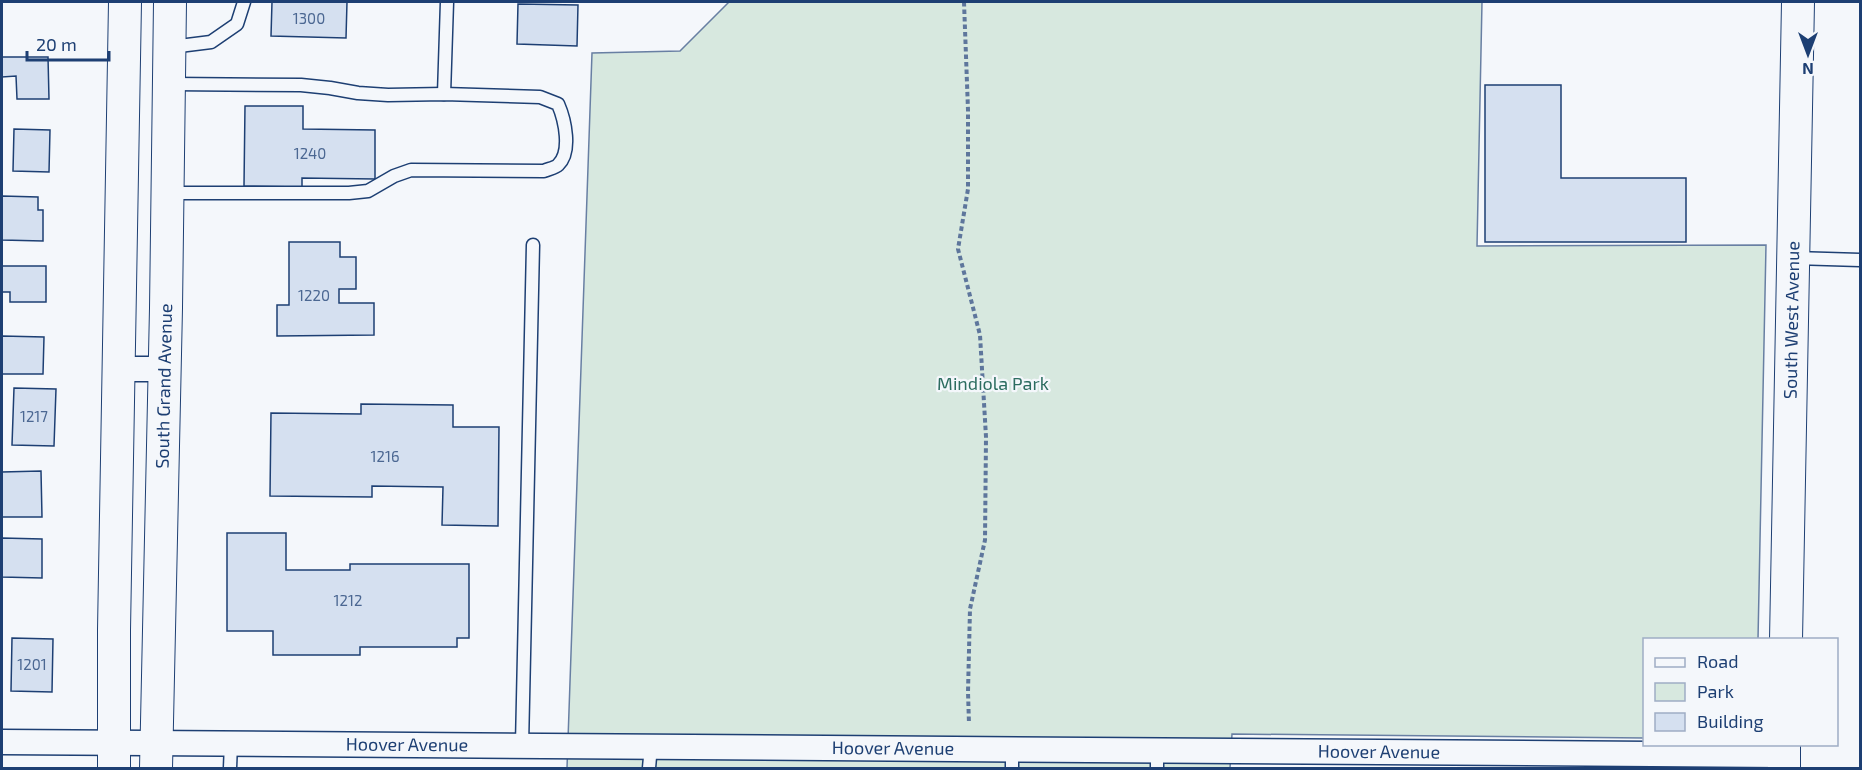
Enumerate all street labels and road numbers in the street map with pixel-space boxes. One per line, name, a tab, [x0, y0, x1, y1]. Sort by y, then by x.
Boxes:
street label: South West Avenue	[1779, 241, 1804, 399]
street label: South Grand Avenue	[151, 303, 176, 469]
street label: Hoover Avenue	[346, 733, 468, 755]
street label: Hoover Avenue	[832, 736, 954, 759]
street label: Hoover Avenue	[1318, 740, 1440, 762]

